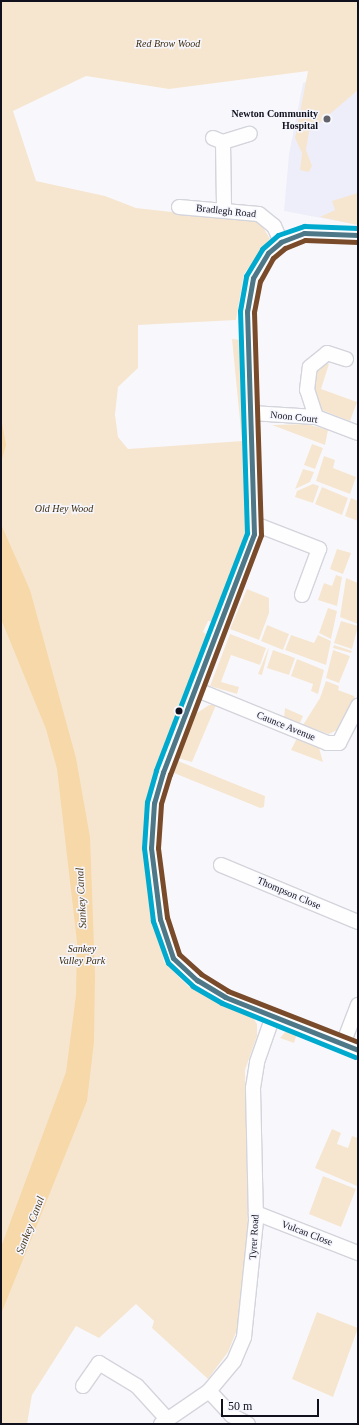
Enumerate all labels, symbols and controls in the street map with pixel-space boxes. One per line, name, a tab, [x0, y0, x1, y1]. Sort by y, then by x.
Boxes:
park label: Red Brow Wood	[136, 38, 200, 50]
place label: Newton Community Hospital	[232, 107, 318, 130]
marker: Newton Community Hospital	[321, 113, 333, 125]
street label: Bradlegh Road	[195, 202, 257, 220]
street label: Noon Court	[270, 409, 318, 425]
park label: Old Hey Wood	[35, 503, 93, 515]
unlabelled marker	[174, 706, 184, 716]
street label: Caunce Avenue	[255, 709, 317, 743]
water label: Sankey Canal	[73, 867, 89, 929]
street label: Thompson Close	[255, 874, 323, 912]
park label: Sankey Valley Park	[59, 942, 105, 966]
water label: Sankey Canal	[13, 1194, 47, 1256]
street label: Tyrer Road	[247, 1214, 261, 1260]
street label: Vulcan Close	[280, 1218, 334, 1248]
scale bar	[223, 1391, 321, 1417]
text: 50 m	[228, 1399, 252, 1413]

